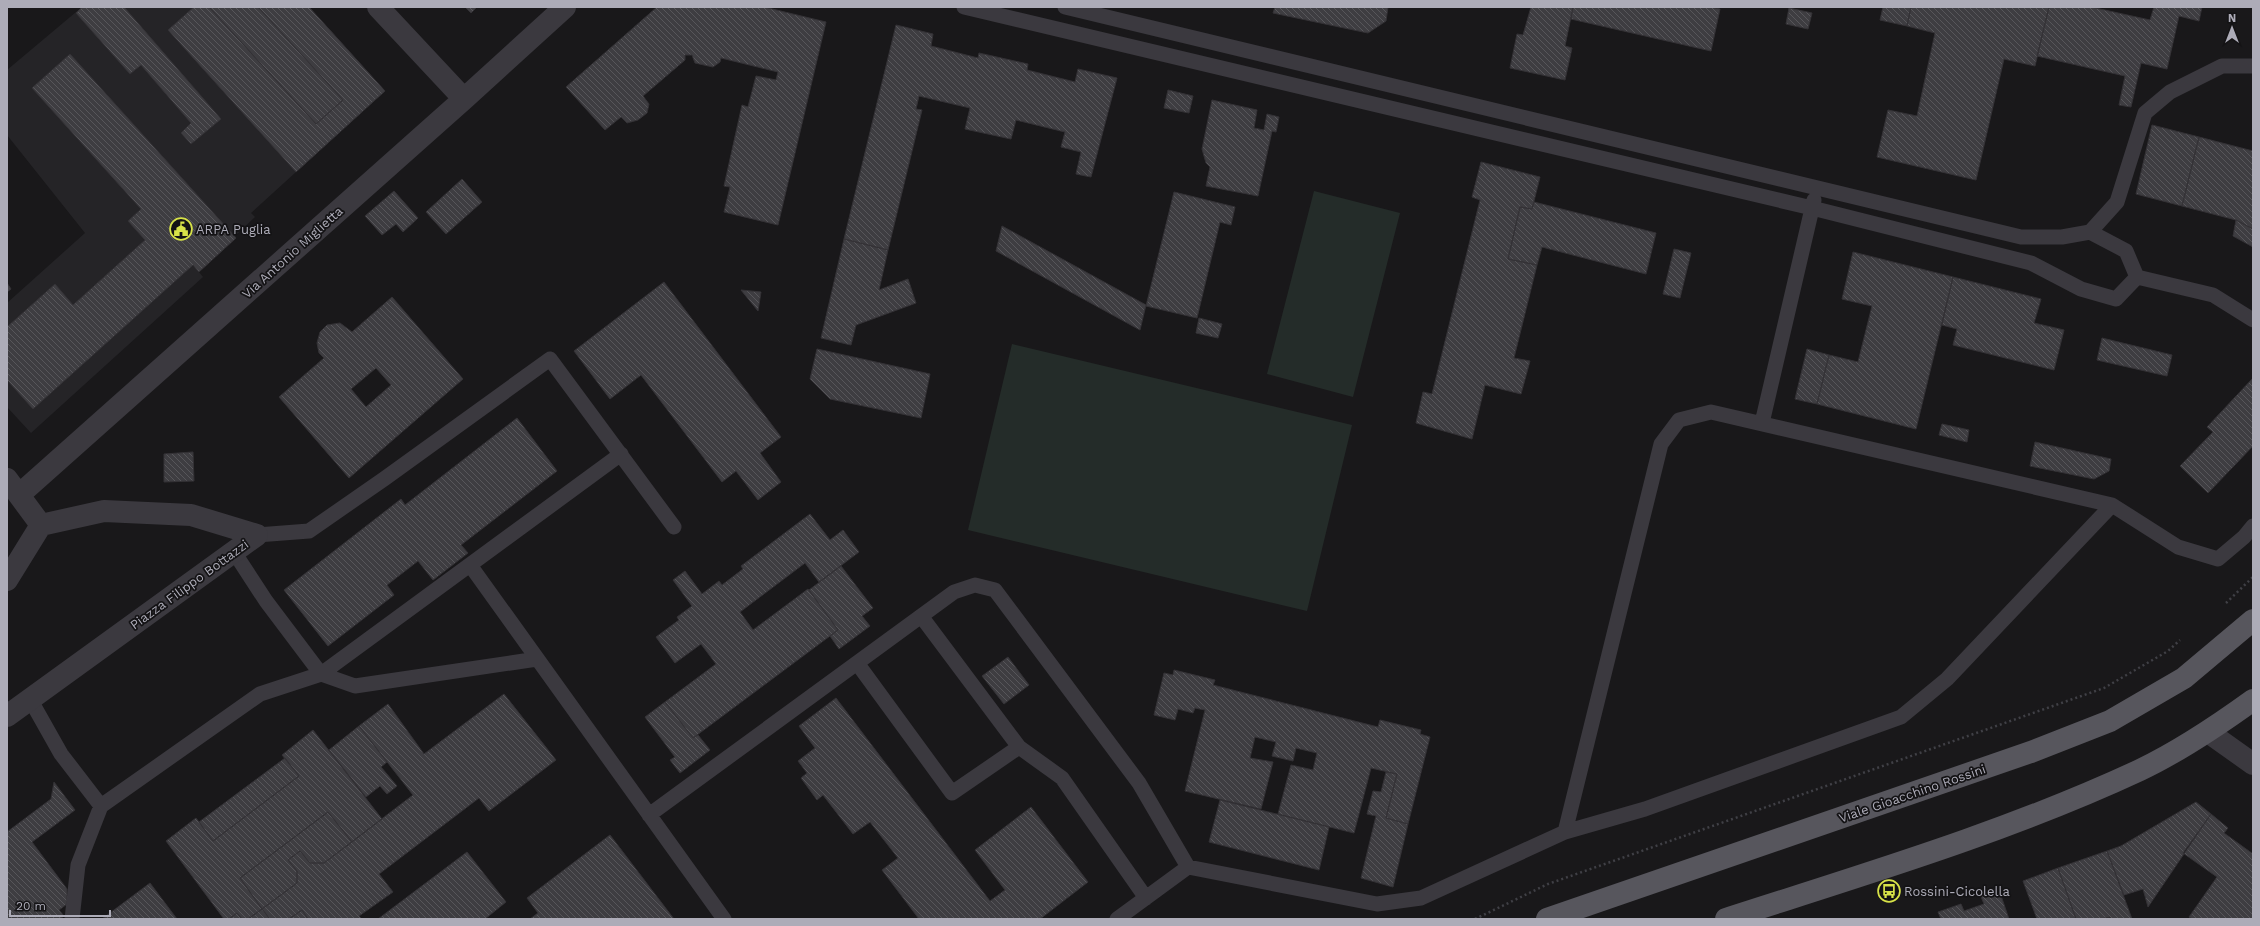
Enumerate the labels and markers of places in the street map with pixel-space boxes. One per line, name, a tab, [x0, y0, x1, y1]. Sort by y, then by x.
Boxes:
public building icon: ARPA Puglia	[168, 216, 194, 242]
place label: ARPA Puglia	[196, 222, 271, 237]
bus stop icon: Rossini-Cicolella	[1876, 878, 1902, 904]
place label: Rossini-Cicolella	[1904, 884, 2010, 899]

